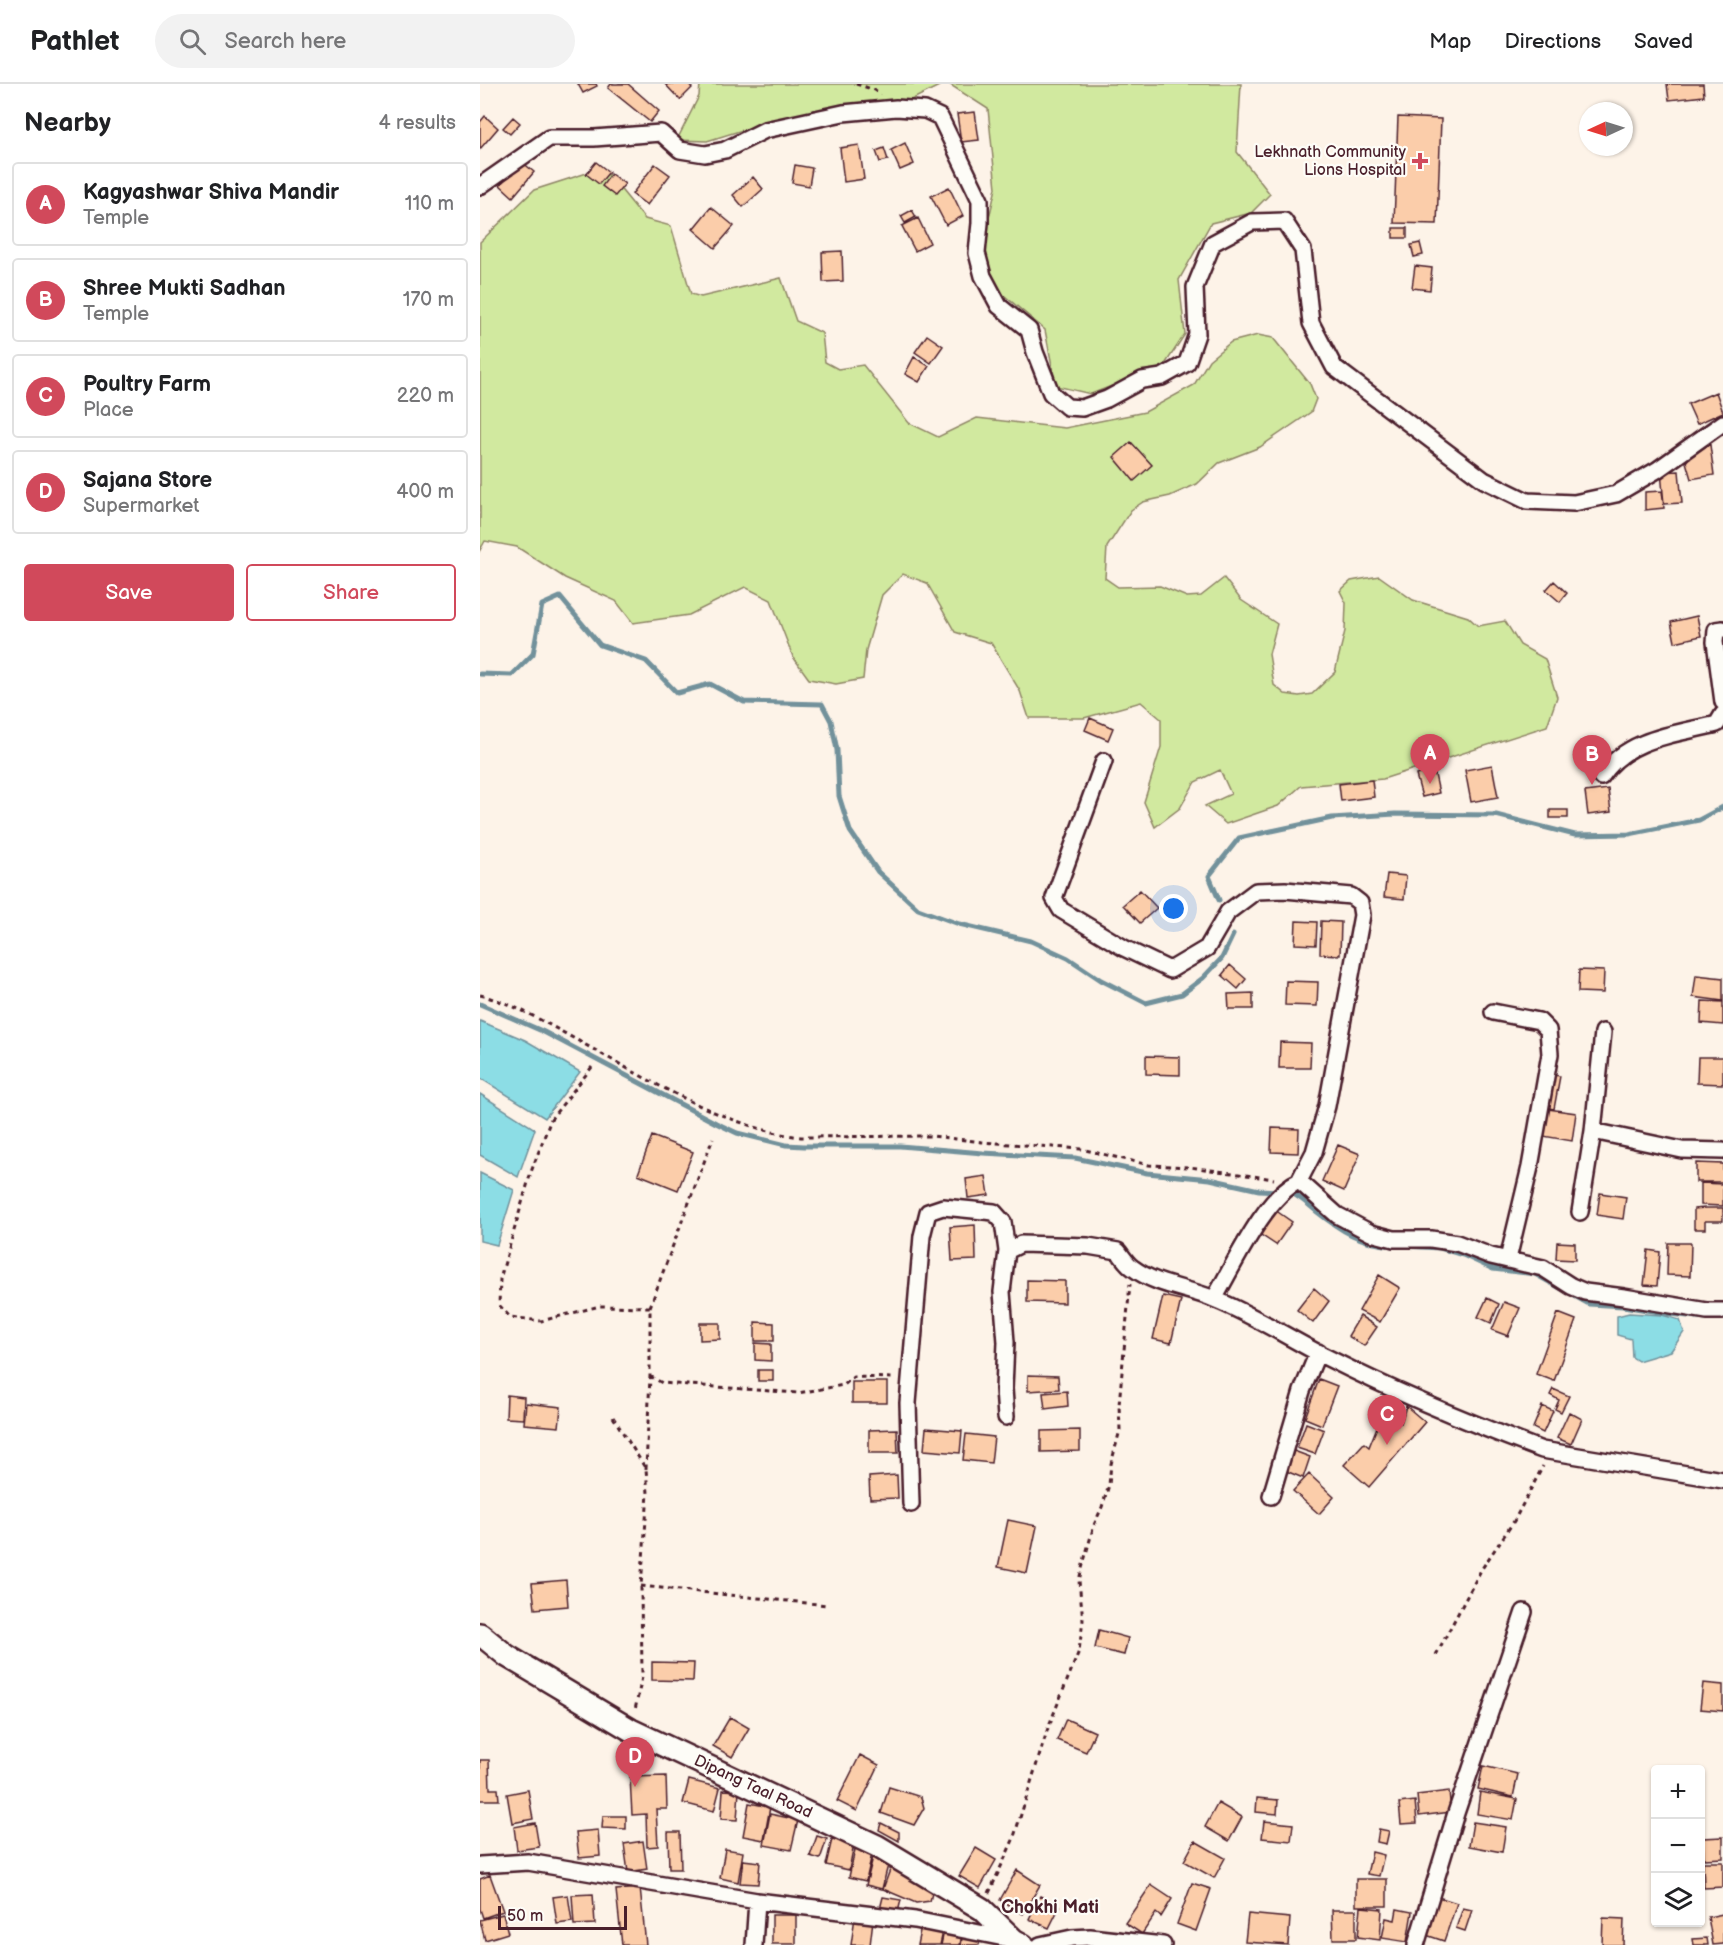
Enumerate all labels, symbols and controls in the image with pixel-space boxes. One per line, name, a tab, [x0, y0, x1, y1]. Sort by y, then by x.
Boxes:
search box	[155, 14, 575, 68]
text: Pathlet	[30, 25, 119, 58]
icon: search	[176, 25, 209, 58]
text: Search here	[224, 28, 346, 55]
text: Map	[1429, 29, 1472, 54]
text: Directions	[1505, 29, 1601, 54]
text: Saved	[1634, 29, 1693, 54]
north arrow	[1579, 102, 1633, 156]
text: Nearby	[24, 108, 111, 139]
text: 4 results	[378, 111, 456, 135]
place label: Lekhnath Community Lions Hospital	[1254, 143, 1407, 180]
marker: Lekhnath Community Lions Hospital	[1411, 152, 1429, 170]
text: Kagyashwar Shiva Mandir	[83, 179, 339, 206]
text: A	[39, 192, 52, 216]
text: 110 m	[405, 192, 454, 216]
text: Temple	[83, 206, 149, 230]
text: Shree Mukti Sadhan	[83, 275, 286, 302]
text: B	[38, 288, 53, 312]
text: 170 m	[403, 288, 454, 312]
text: Temple	[83, 302, 149, 326]
text: Poultry Farm	[83, 371, 211, 398]
text: C	[38, 384, 53, 408]
text: 220 m	[397, 384, 454, 408]
text: Place	[83, 398, 134, 422]
text: Sajana Store	[83, 467, 212, 494]
text: D	[39, 480, 52, 504]
text: 400 m	[396, 480, 454, 504]
text: Supermarket	[83, 494, 199, 518]
button: Save	[24, 564, 234, 621]
button: Share	[246, 564, 456, 621]
pin: A	[1410, 734, 1450, 784]
pin: B	[1572, 736, 1612, 785]
your location	[1159, 894, 1188, 923]
pin: C	[1368, 1396, 1406, 1445]
pin: D	[616, 1738, 654, 1787]
street label: Dipang Taal Road	[691, 1751, 815, 1823]
map controls	[1651, 1765, 1705, 1927]
button: +	[1651, 1765, 1705, 1819]
button: −	[1651, 1819, 1705, 1873]
button: layers	[1651, 1873, 1705, 1927]
district label: Chokhi Mati	[1001, 1897, 1099, 1918]
scale bar	[498, 1903, 627, 1930]
text: 50 m	[507, 1907, 543, 1926]

